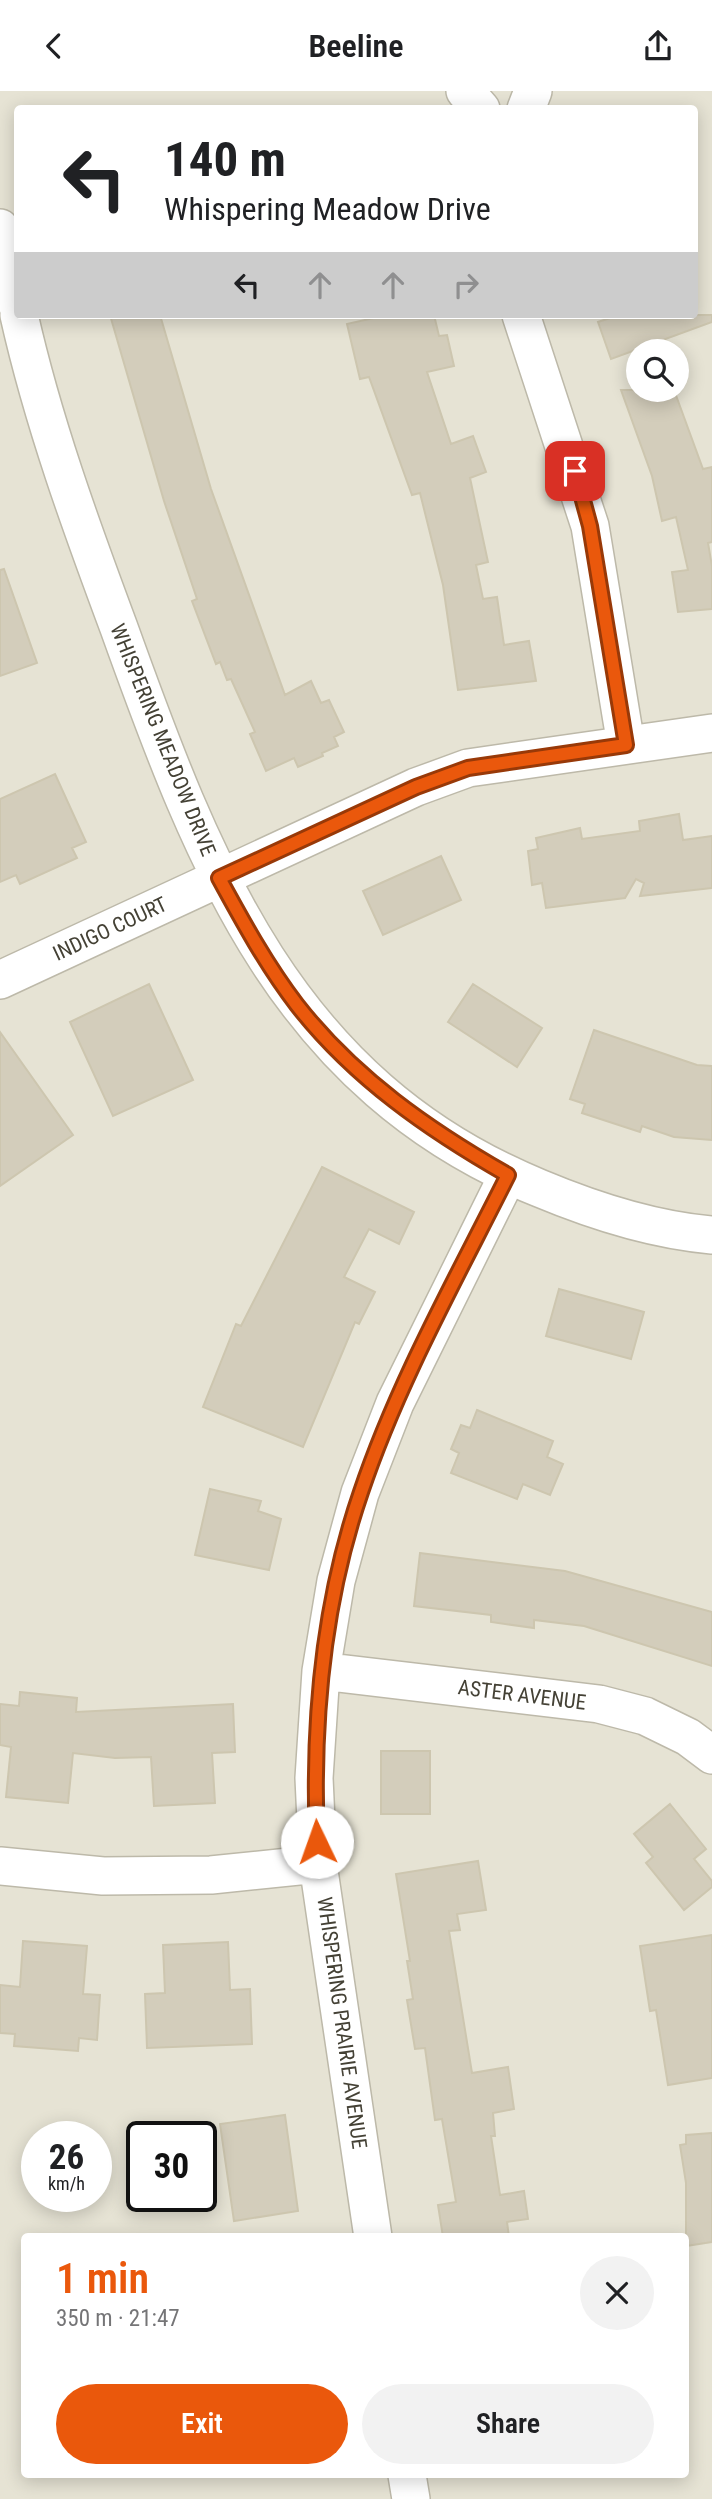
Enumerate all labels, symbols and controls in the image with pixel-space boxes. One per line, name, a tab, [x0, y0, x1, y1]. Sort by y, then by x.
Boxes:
icon: back	[35, 27, 73, 65]
text: Beeline	[308, 27, 404, 65]
icon: share	[639, 27, 677, 65]
text: 140 m	[164, 131, 286, 188]
icon: left	[49, 133, 140, 224]
text: Whispering Meadow Drive	[164, 190, 491, 228]
icon: left	[228, 266, 266, 304]
icon: ahead	[301, 266, 339, 304]
icon: ahead	[374, 266, 412, 304]
icon: right	[447, 266, 485, 304]
map controls	[626, 339, 689, 402]
button: search	[626, 339, 689, 402]
pin	[545, 441, 605, 501]
icon: arrive	[556, 452, 594, 490]
street label: WHISPERING MEADOW DRIVE	[105, 620, 221, 860]
street label: INDIGO COURT	[49, 892, 171, 966]
street label: ASTER AVENUE	[457, 1675, 587, 1715]
position arrow	[280, 1805, 354, 1879]
street label: WHISPERING PRAIRIE AVENUE	[312, 1895, 372, 2151]
speed limit sign: 30	[126, 2121, 217, 2212]
text: 26	[49, 2137, 84, 2178]
text: km/h	[48, 2173, 85, 2194]
text: 1 min	[56, 2254, 149, 2303]
button: close	[580, 2256, 654, 2330]
text: 350 m · 21:47	[56, 2305, 180, 2332]
button: Exit	[56, 2384, 348, 2464]
button: Share	[362, 2384, 654, 2464]

